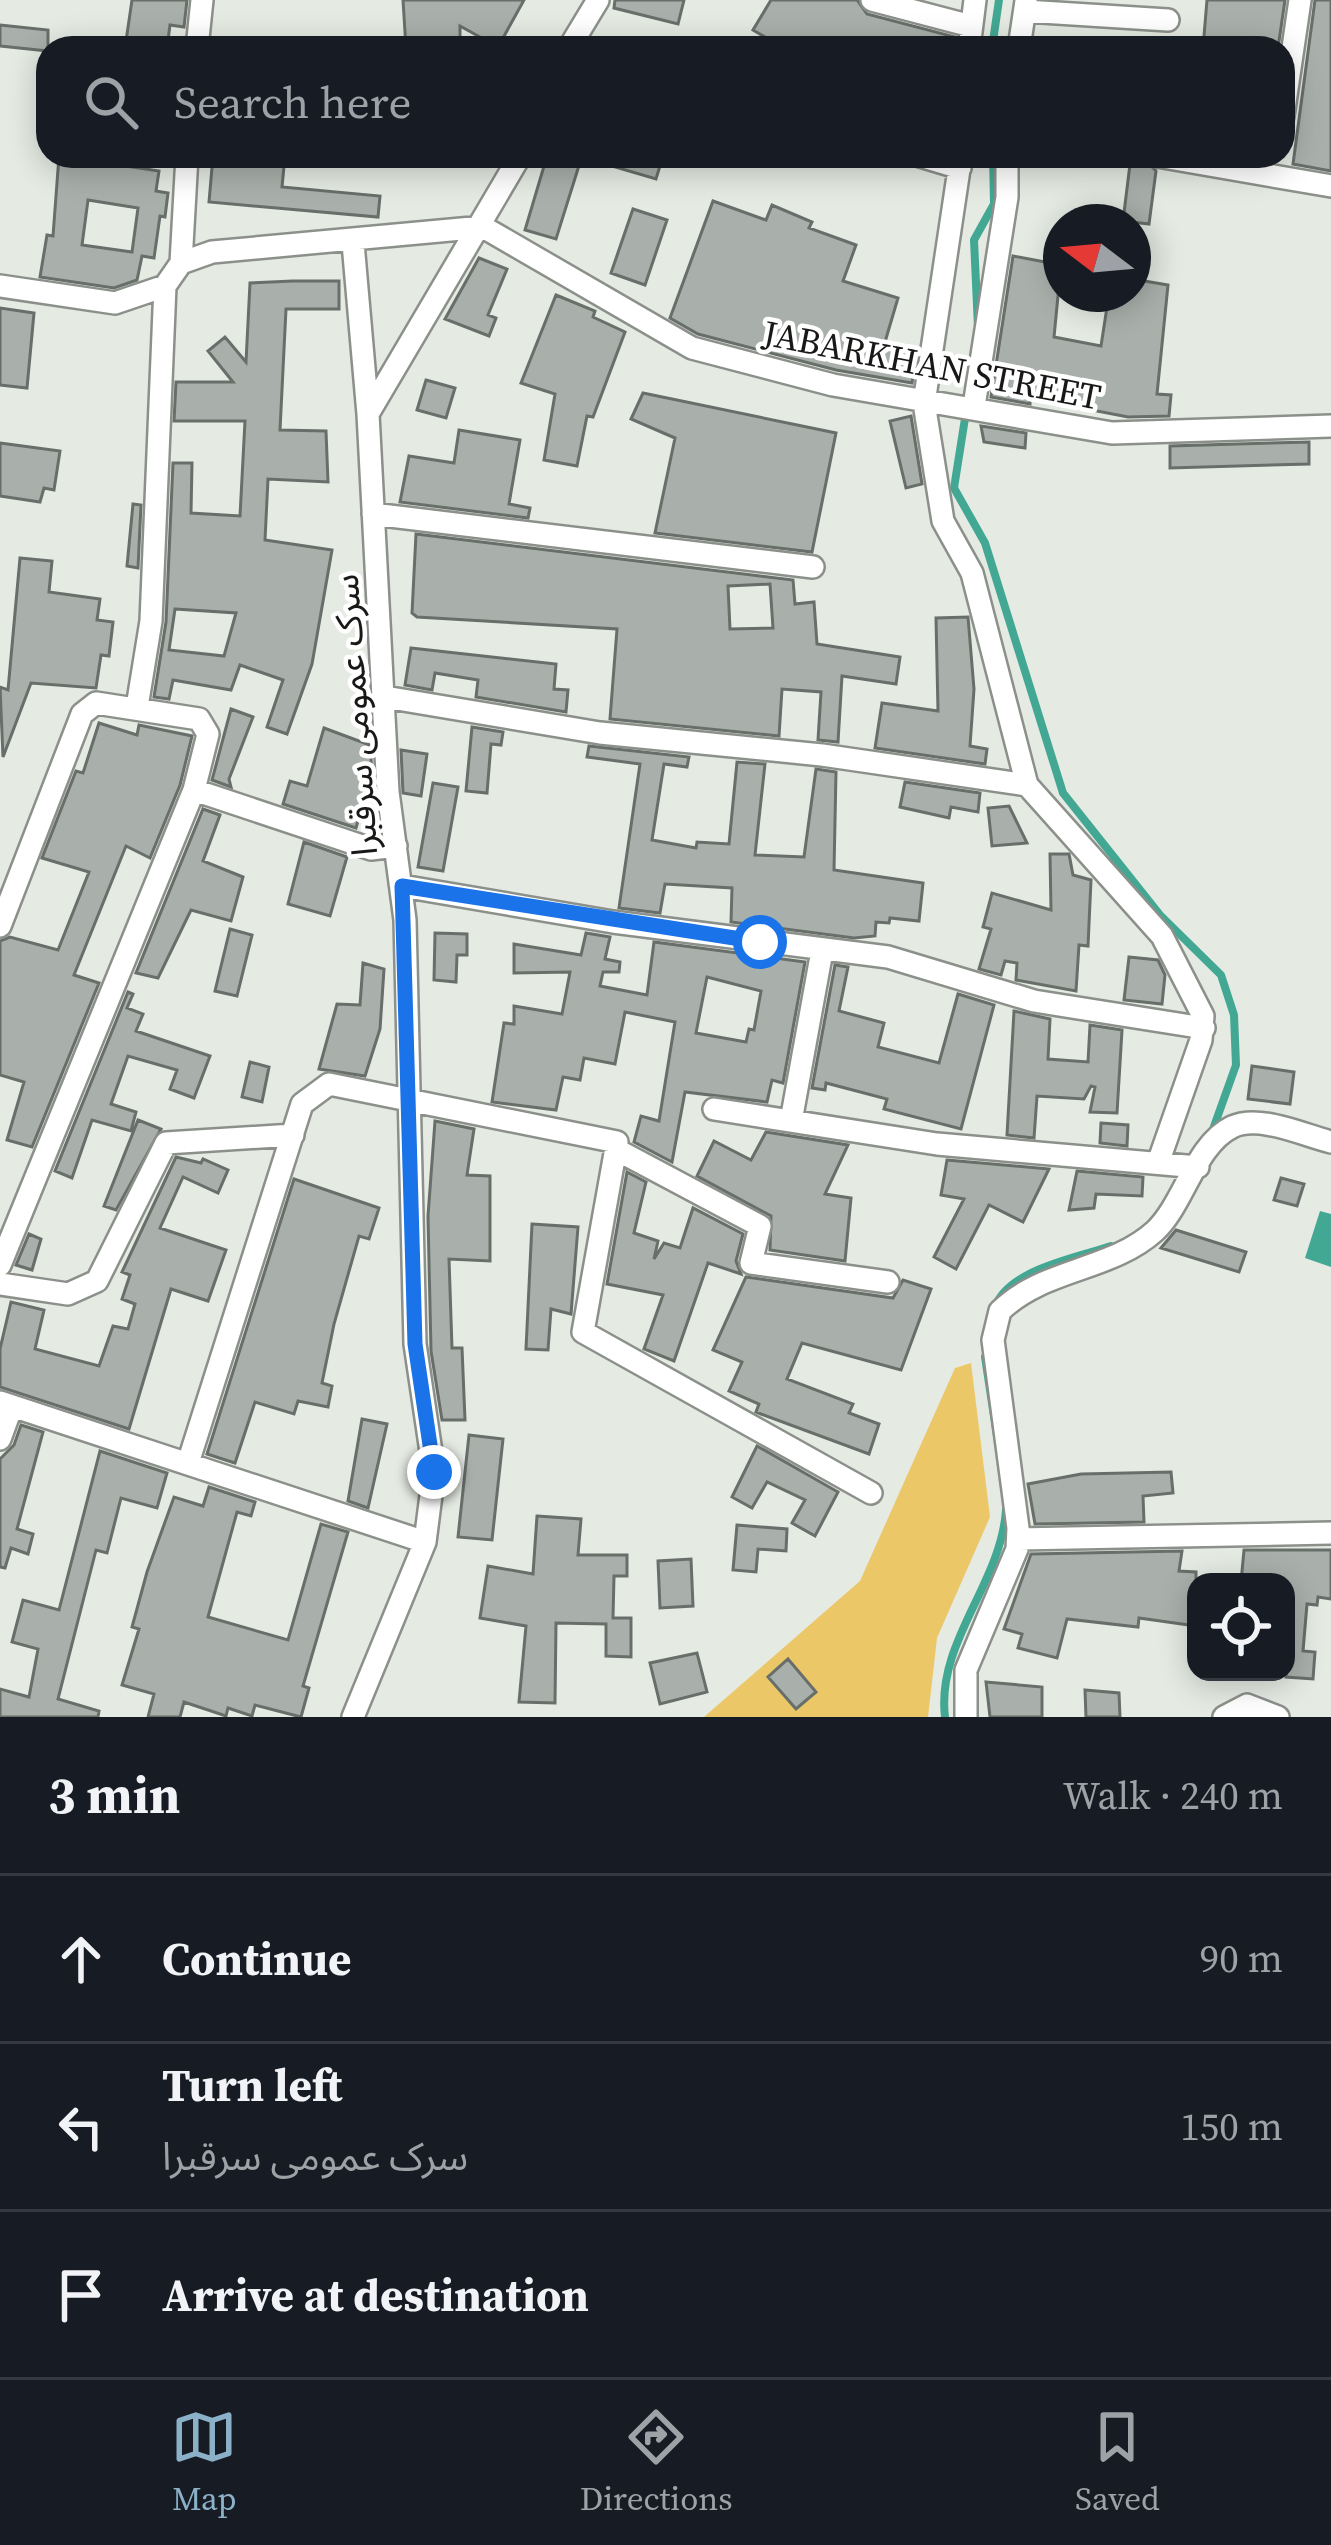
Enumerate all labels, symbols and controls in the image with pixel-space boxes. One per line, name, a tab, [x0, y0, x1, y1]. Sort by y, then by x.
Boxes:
search box	[36, 36, 1295, 168]
icon: search	[78, 69, 144, 135]
text: Search here	[174, 71, 411, 133]
north arrow	[1043, 204, 1151, 312]
street label: JABARKHAN STREET	[758, 308, 1105, 422]
street label: سرک عمومی سرقبرا	[321, 572, 389, 858]
route start	[733, 915, 787, 969]
route end	[407, 1445, 461, 1499]
map controls	[1187, 1573, 1295, 1681]
button: locate	[1187, 1573, 1295, 1681]
text: 3 min	[48, 1760, 180, 1830]
text: Walk · 240 m	[1063, 1769, 1283, 1822]
icon: ahead	[48, 1926, 114, 1992]
text: Continue	[162, 1928, 351, 1990]
text: 90 m	[1200, 1932, 1283, 1985]
text: Turn left	[162, 2054, 342, 2116]
icon: left	[48, 2094, 114, 2160]
text: 150 m	[1180, 2100, 1283, 2153]
text: سرک عمومی سرقبرا	[162, 2130, 468, 2183]
icon: arrive	[48, 2262, 114, 2328]
text: Arrive at destination	[162, 2264, 589, 2326]
tab: Map	[171, 2404, 237, 2521]
tab: Directions	[580, 2404, 733, 2521]
tab: Saved	[1075, 2404, 1160, 2521]

